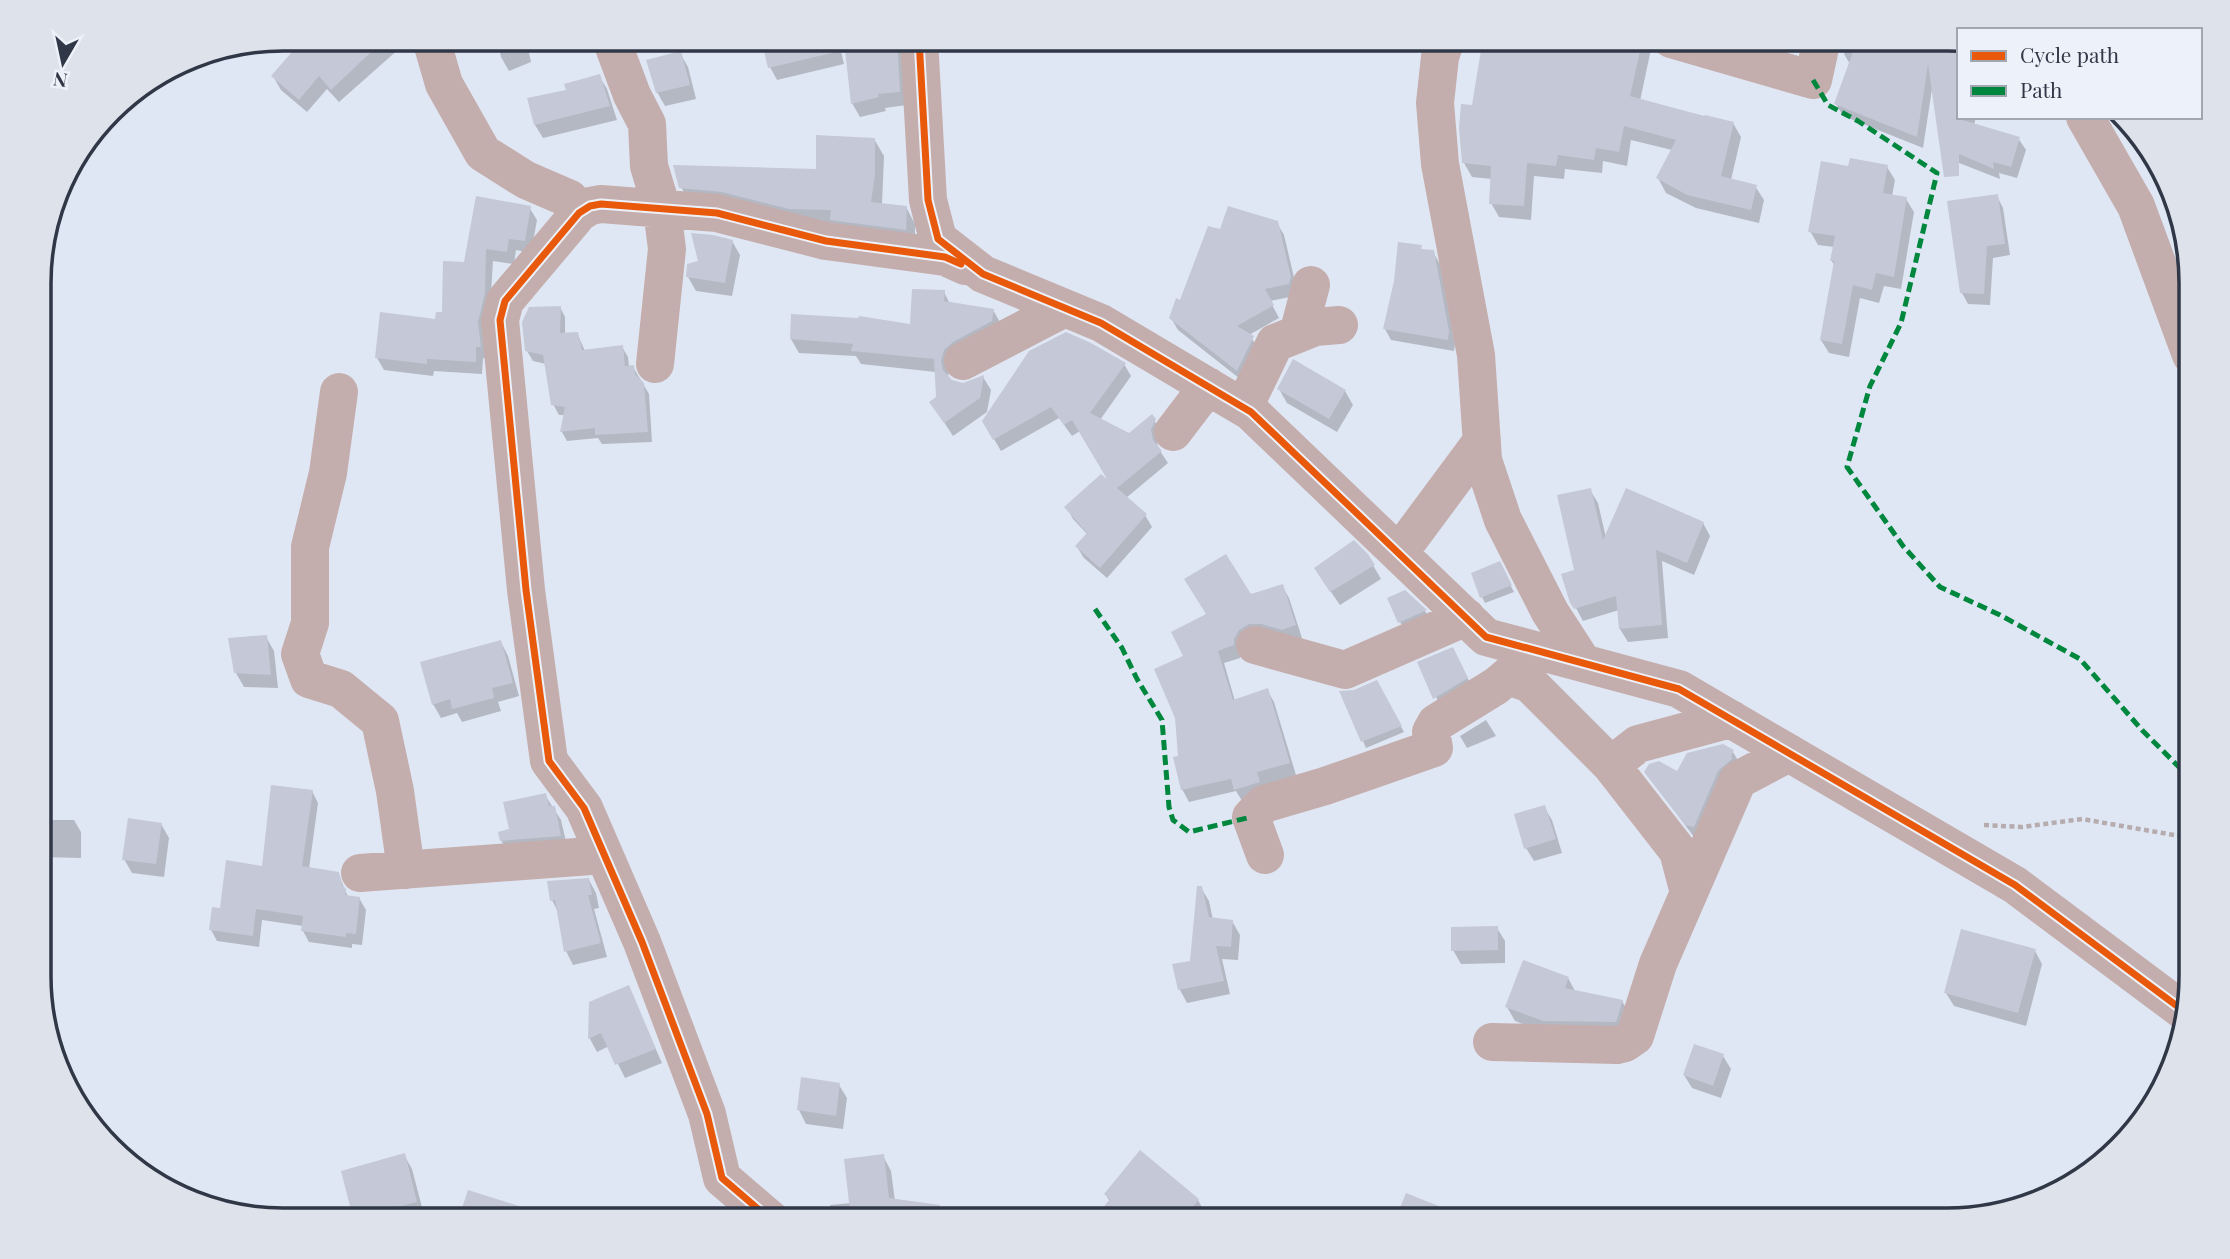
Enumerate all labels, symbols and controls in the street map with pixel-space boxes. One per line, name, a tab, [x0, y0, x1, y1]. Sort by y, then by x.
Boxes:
north arrow	[28, 28, 98, 98]
legend	[1957, 28, 2202, 119]
text: Cycle path	[2020, 40, 2120, 68]
text: N	[51, 67, 69, 95]
text: Path	[2020, 75, 2063, 103]

